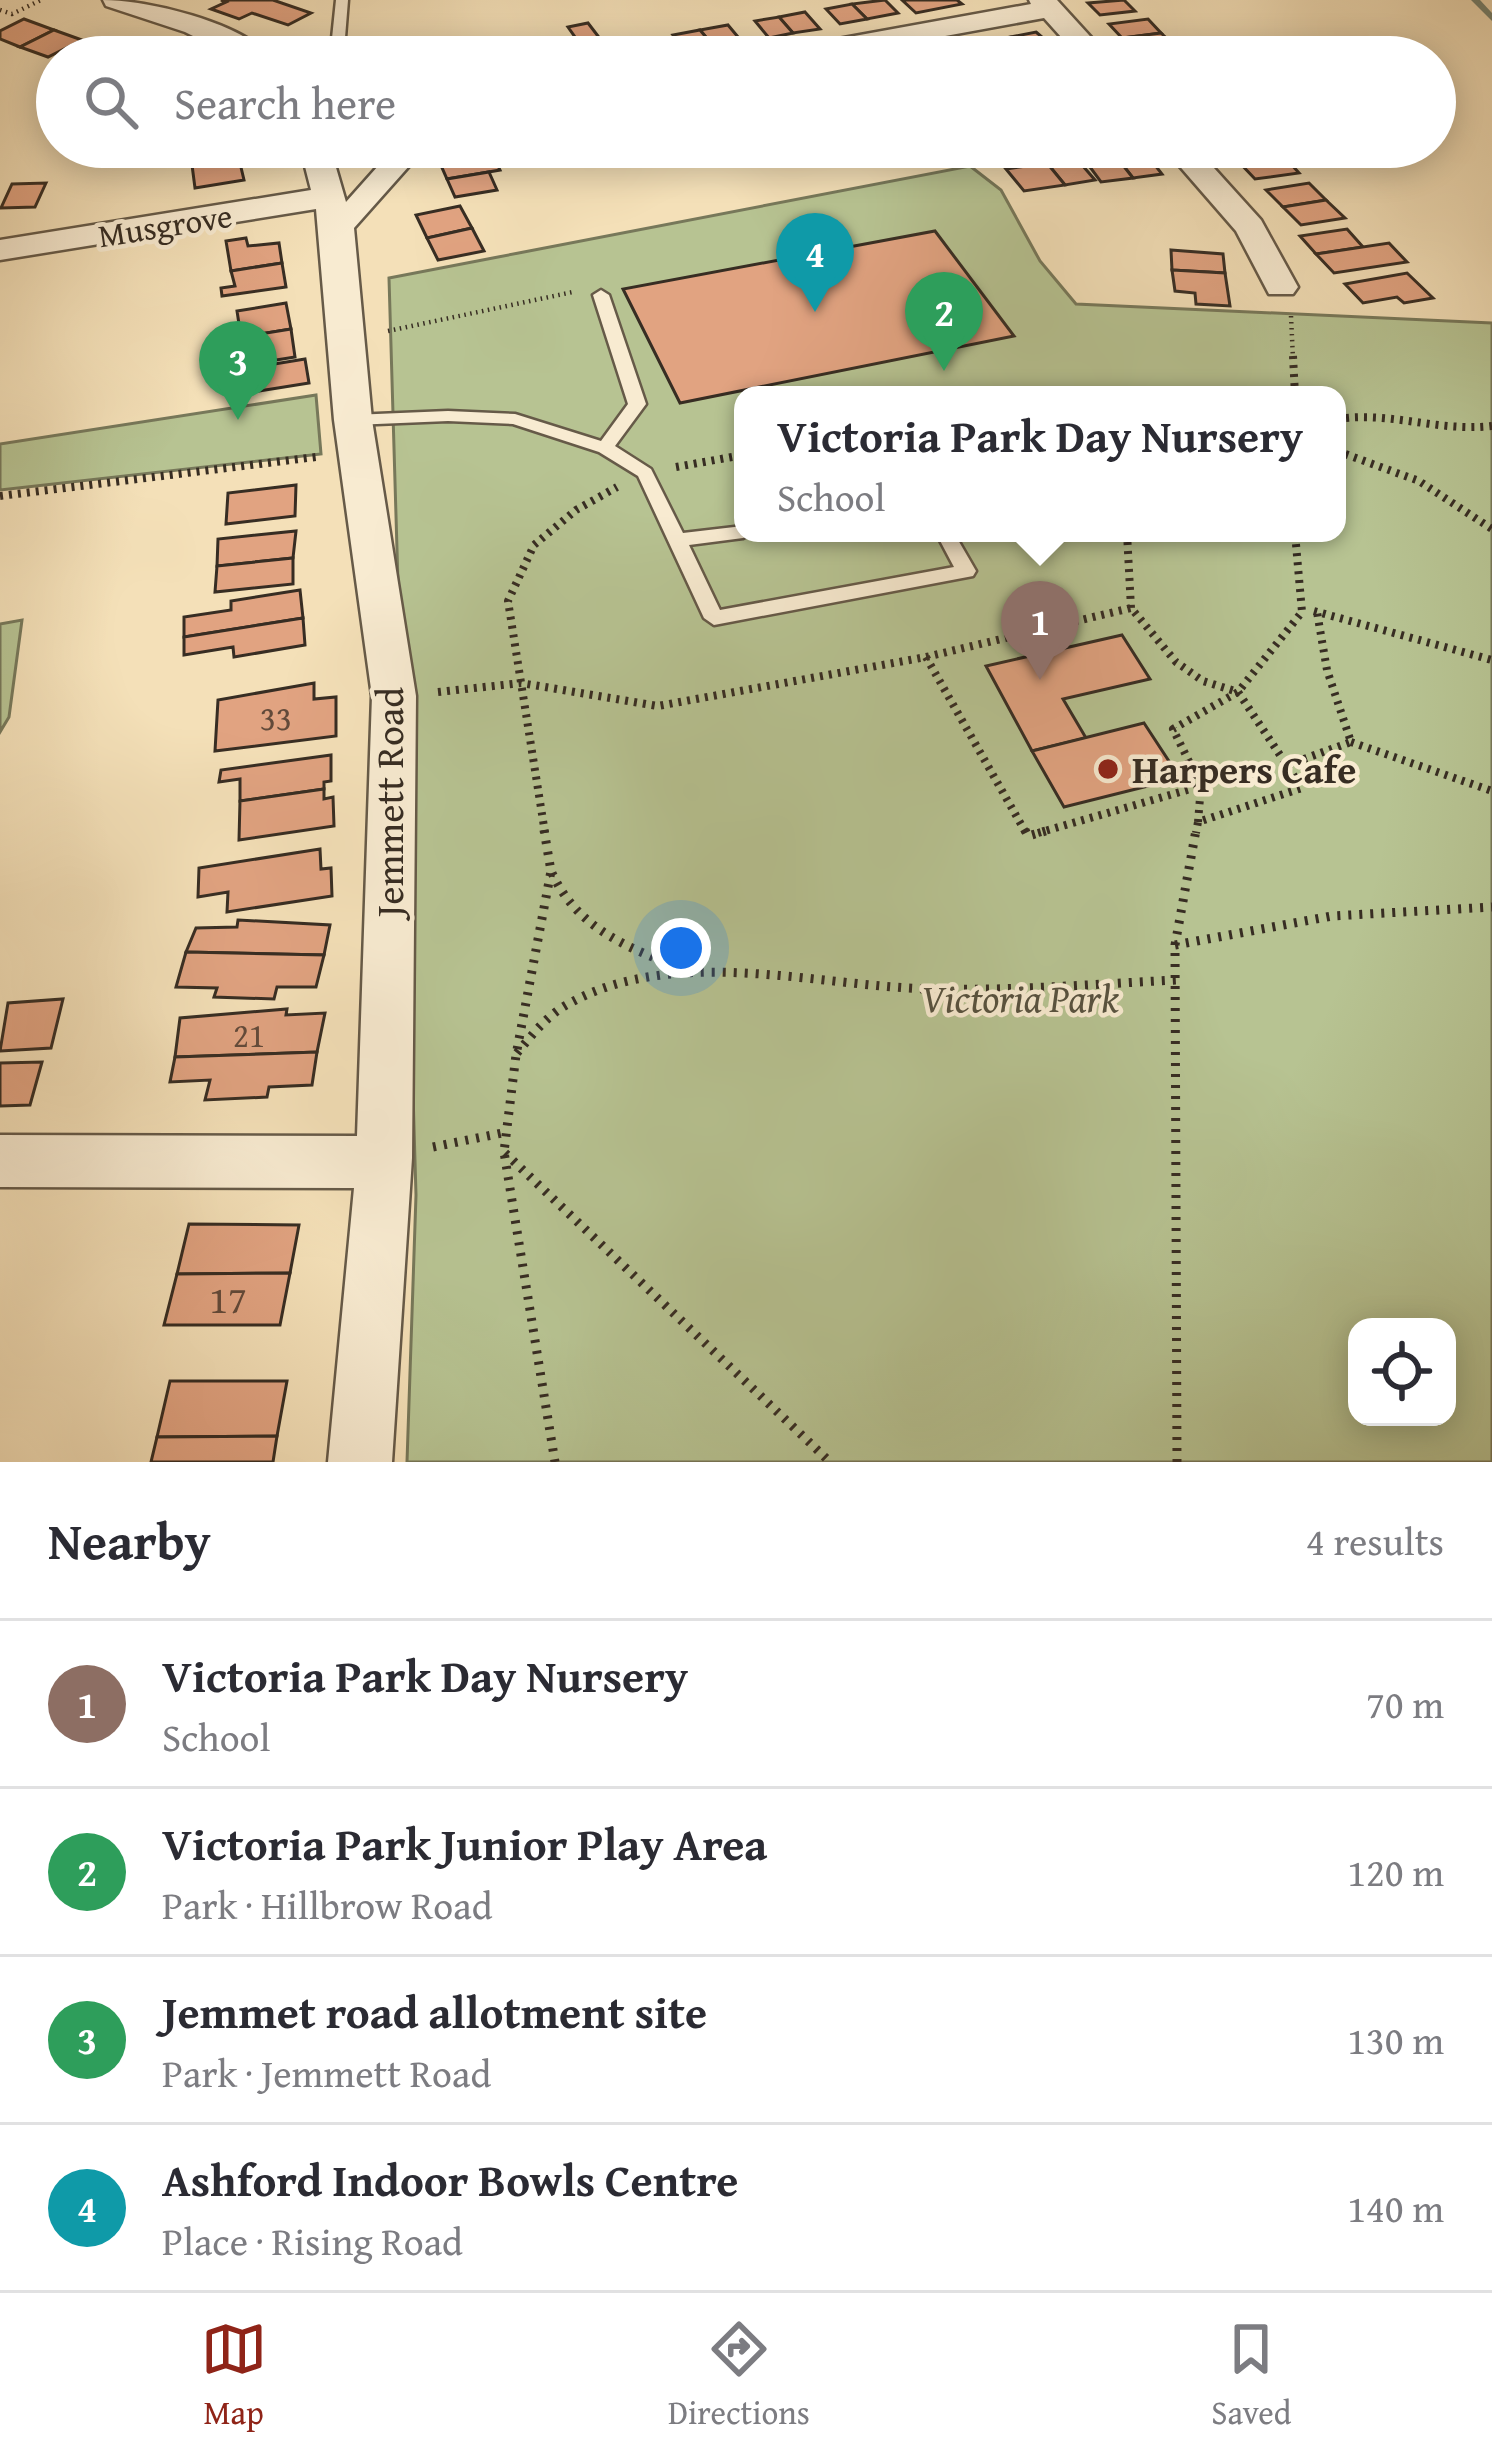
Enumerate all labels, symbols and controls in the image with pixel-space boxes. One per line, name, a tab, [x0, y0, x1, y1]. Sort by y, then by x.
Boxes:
search box	[36, 36, 1456, 168]
icon: search	[78, 69, 144, 135]
text: Search here	[174, 70, 396, 135]
street label: Musgrove	[95, 191, 235, 259]
pin: 4	[776, 213, 854, 312]
pin: 2	[905, 272, 983, 371]
pin: 3	[199, 321, 277, 420]
popup	[734, 386, 1346, 542]
text: Victoria Park Day Nursery	[777, 403, 1303, 468]
text: School	[777, 468, 885, 525]
pin: 1	[1001, 581, 1079, 680]
street label: Jemmett Road	[360, 687, 417, 922]
house number: 33	[260, 694, 292, 742]
place label: Harpers Cafe	[1132, 740, 1356, 797]
marker: Harpers Cafe	[1095, 756, 1121, 782]
your location	[651, 918, 711, 978]
park label: Victoria Park	[921, 969, 1119, 1026]
house number: 21	[233, 1011, 265, 1059]
house number: 17	[209, 1270, 247, 1327]
map controls	[1348, 1318, 1456, 1426]
button: locate	[1348, 1318, 1456, 1426]
text: Nearby	[48, 1503, 211, 1578]
text: 4 results	[1306, 1512, 1444, 1569]
text: Victoria Park Day Nursery	[162, 1643, 688, 1708]
text: 1	[77, 1675, 97, 1732]
text: 70 m	[1366, 1675, 1444, 1732]
text: School	[162, 1708, 270, 1765]
text: Victoria Park Junior Play Area	[162, 1811, 767, 1876]
text: 2	[77, 1843, 97, 1900]
text: 120 m	[1347, 1843, 1444, 1900]
text: Park · Hillbrow Road	[162, 1876, 493, 1933]
text: Jemmet road allotment site	[162, 1979, 707, 2044]
text: 3	[77, 2011, 97, 2068]
text: 130 m	[1347, 2011, 1444, 2068]
text: Park · Jemmett Road	[162, 2044, 491, 2101]
text: Ashford Indoor Bowls Centre	[162, 2147, 738, 2212]
text: 4	[77, 2179, 97, 2236]
text: 140 m	[1347, 2179, 1444, 2236]
text: Place · Rising Road	[162, 2212, 463, 2269]
tab: Map	[201, 2316, 267, 2436]
tab: Directions	[668, 2316, 810, 2436]
tab: Saved	[1211, 2316, 1291, 2436]

